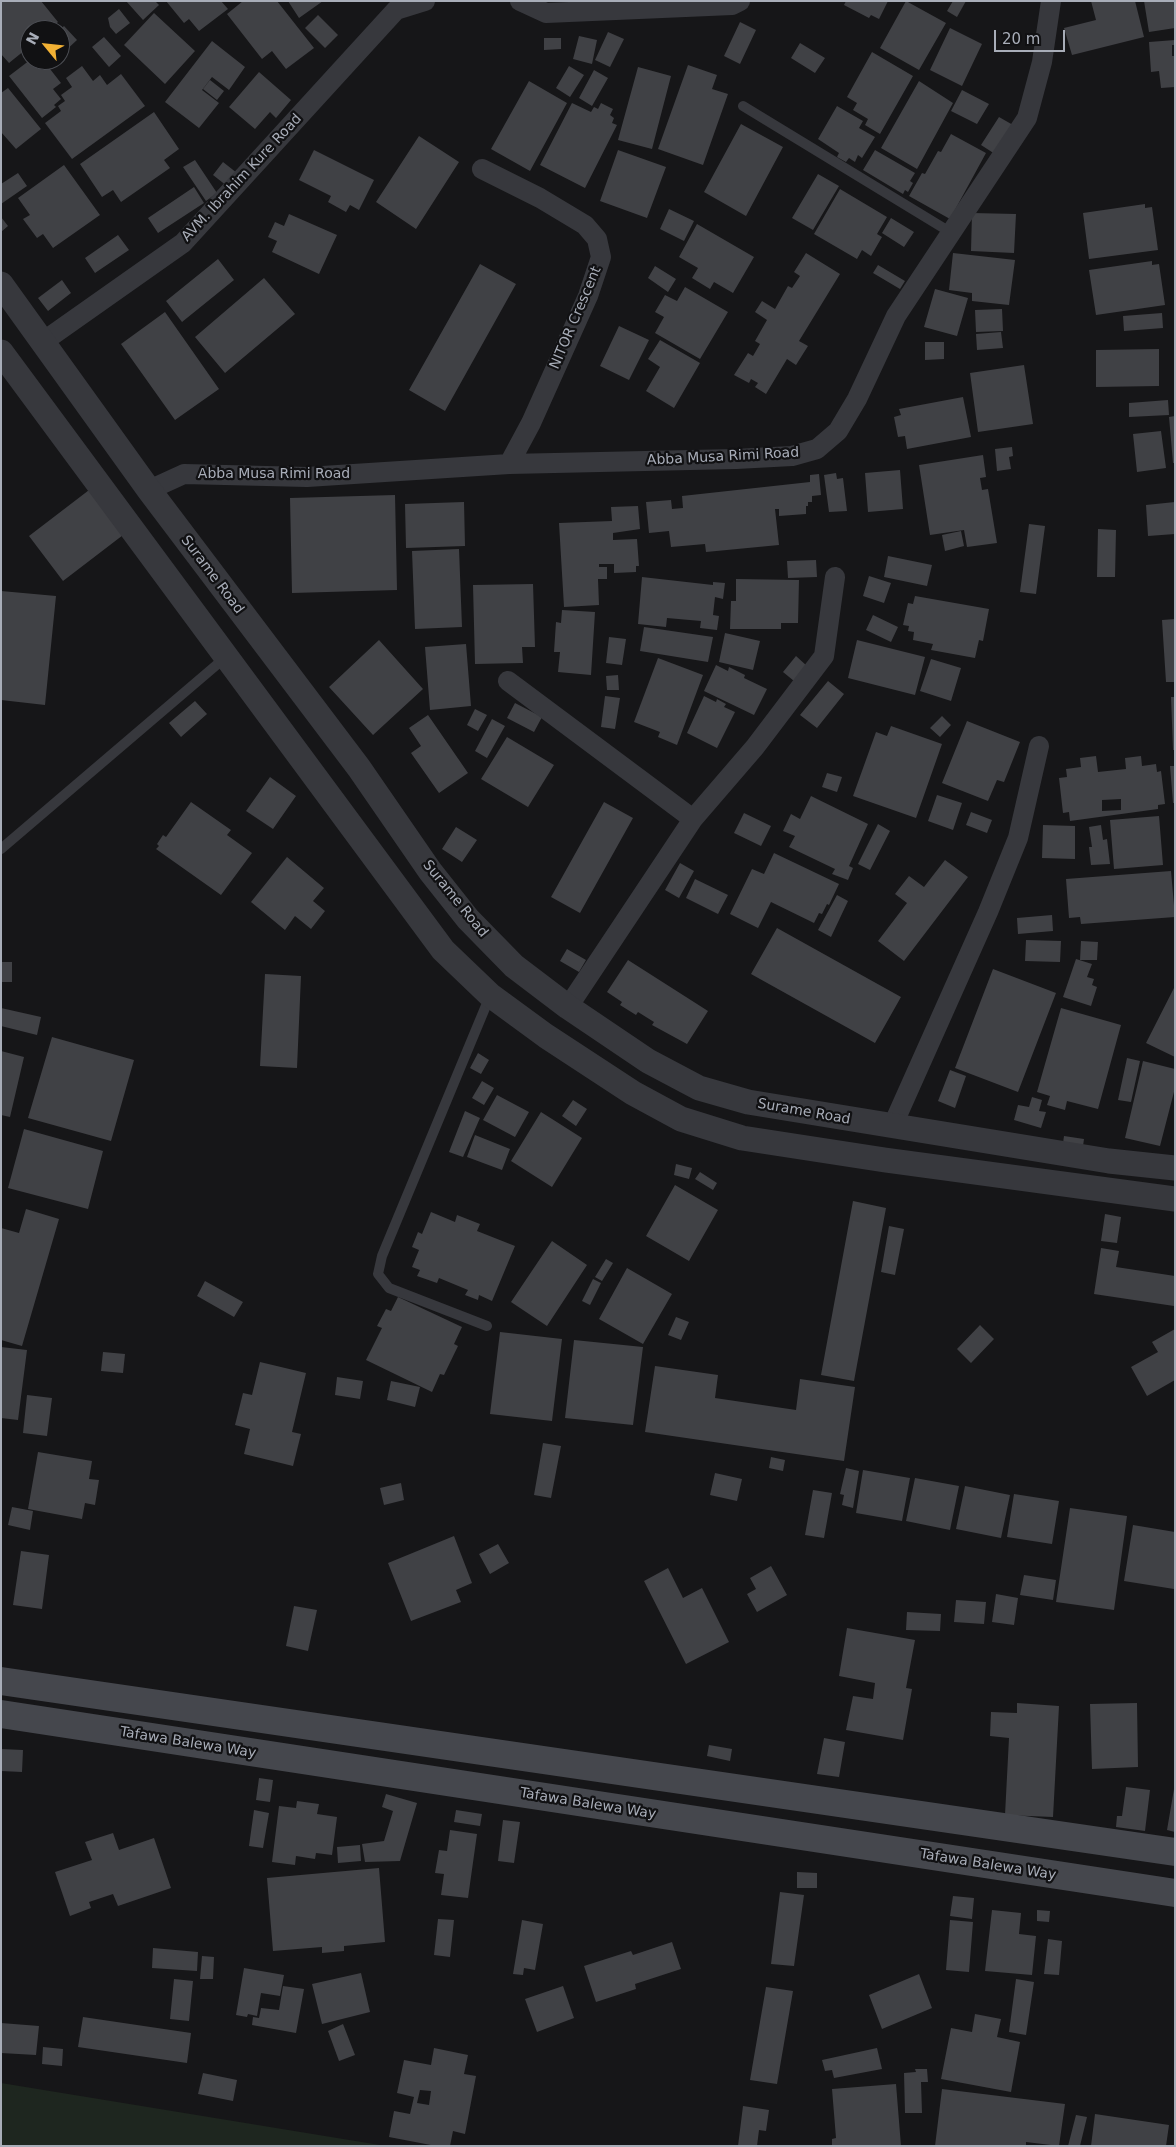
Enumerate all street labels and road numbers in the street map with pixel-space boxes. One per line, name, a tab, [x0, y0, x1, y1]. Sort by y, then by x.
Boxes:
street label: AVM. Ibrahim Kure Road	[178, 111, 306, 245]
street label: NITOR Crescent	[547, 264, 605, 372]
street label: Abba Musa Rimi Road	[646, 445, 800, 469]
street label: Abba Musa Rimi Road	[198, 466, 350, 482]
street label: Surame Road	[177, 532, 247, 618]
street label: Surame Road	[419, 857, 491, 941]
street label: Surame Road	[756, 1096, 852, 1128]
street label: Tafawa Balewa Way	[119, 1724, 257, 1762]
street label: Tafawa Balewa Way	[519, 1785, 657, 1823]
street label: Tafawa Balewa Way	[919, 1846, 1057, 1884]

